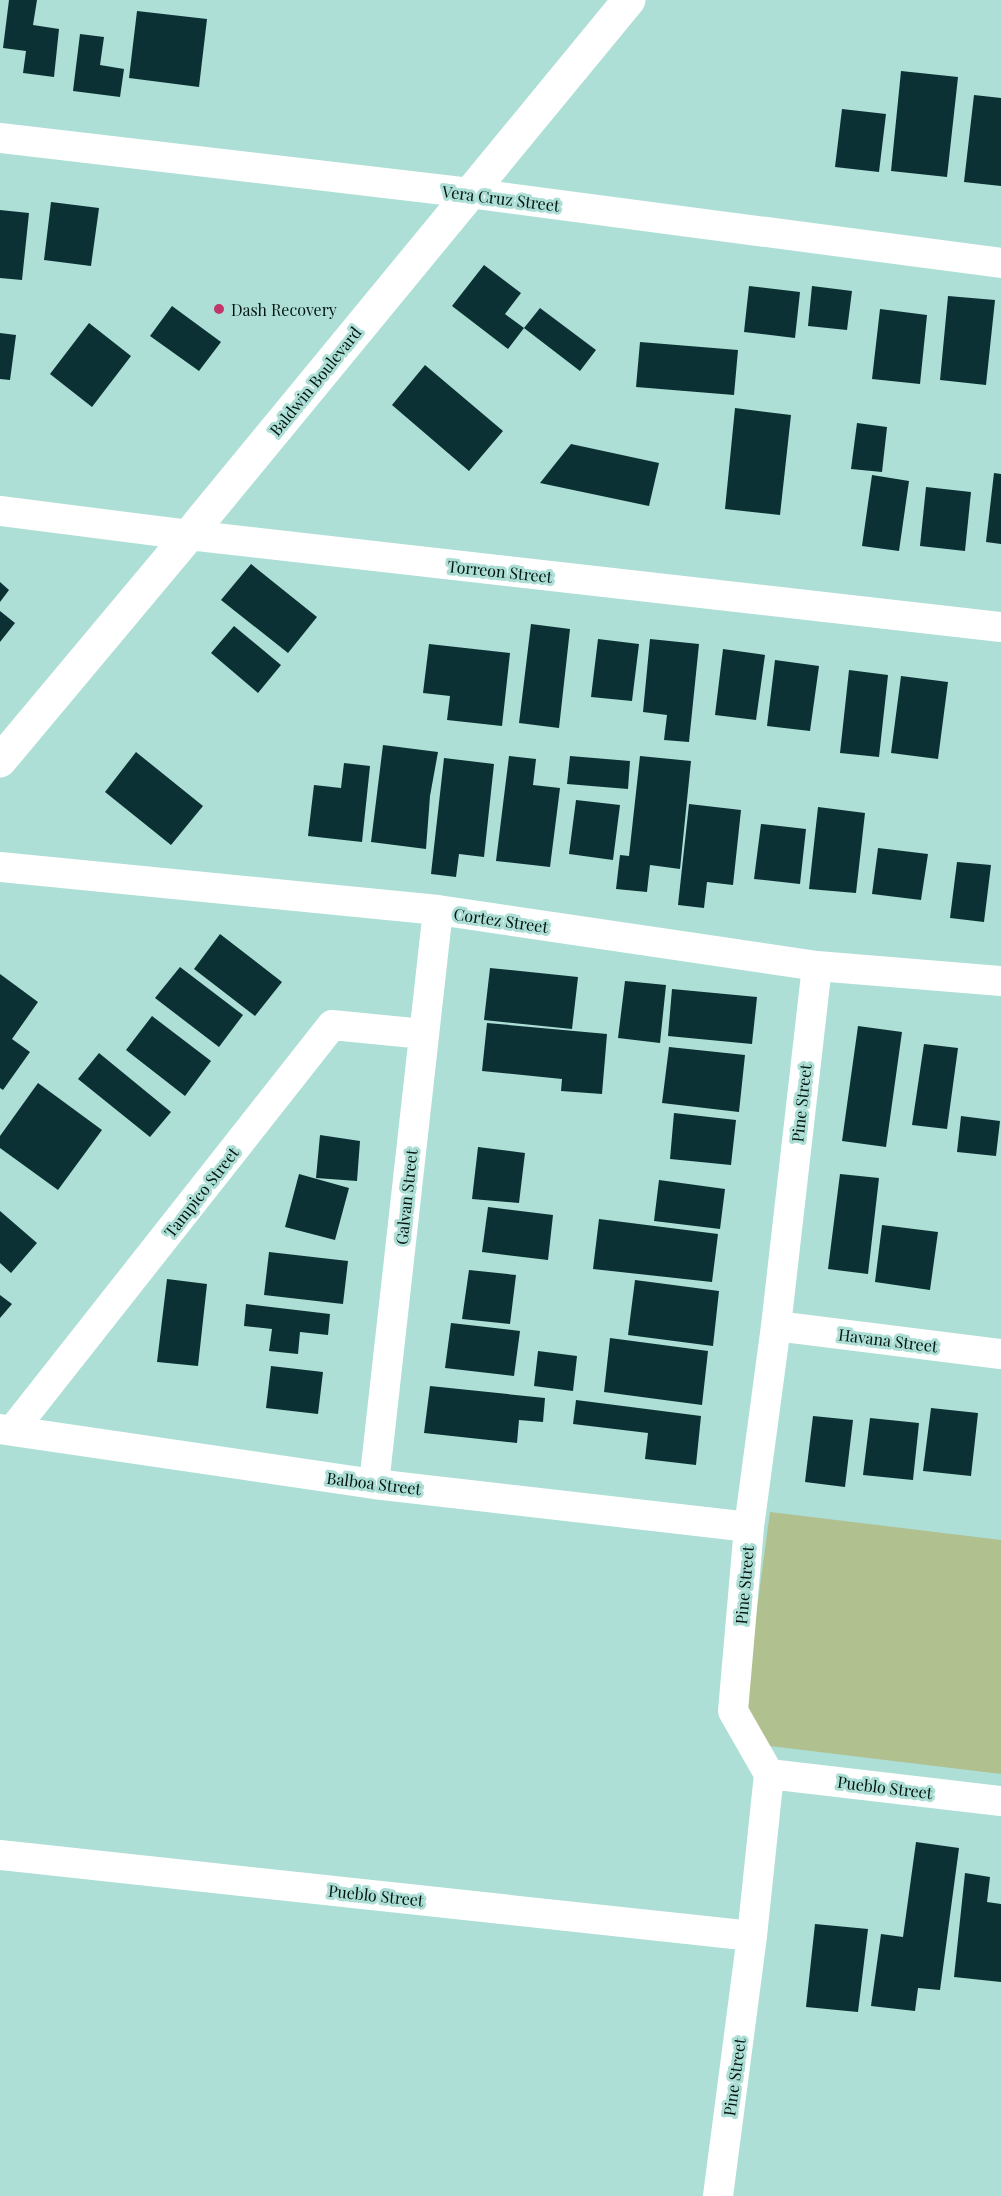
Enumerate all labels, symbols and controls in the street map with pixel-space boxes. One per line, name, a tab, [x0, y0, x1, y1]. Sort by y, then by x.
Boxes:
street label: Vera Cruz Street	[440, 180, 561, 216]
place label: Dash Recovery	[231, 299, 337, 320]
marker: Dash Recovery	[212, 302, 226, 316]
street label: Baldwin Boulevard	[265, 322, 365, 440]
street label: Torreon Street	[447, 555, 554, 587]
street label: Cortez Street	[452, 903, 550, 937]
street label: Pine Street	[786, 1062, 816, 1143]
street label: Tampico Street	[159, 1142, 243, 1242]
street label: Galvan Street	[391, 1148, 421, 1246]
street label: Havana Street	[837, 1323, 939, 1357]
street label: Balboa Street	[326, 1467, 423, 1499]
street label: Pine Street	[730, 1545, 758, 1625]
street label: Pueblo Street	[836, 1771, 934, 1803]
street label: Pueblo Street	[327, 1880, 425, 1910]
street label: Pine Street	[718, 2036, 750, 2117]

